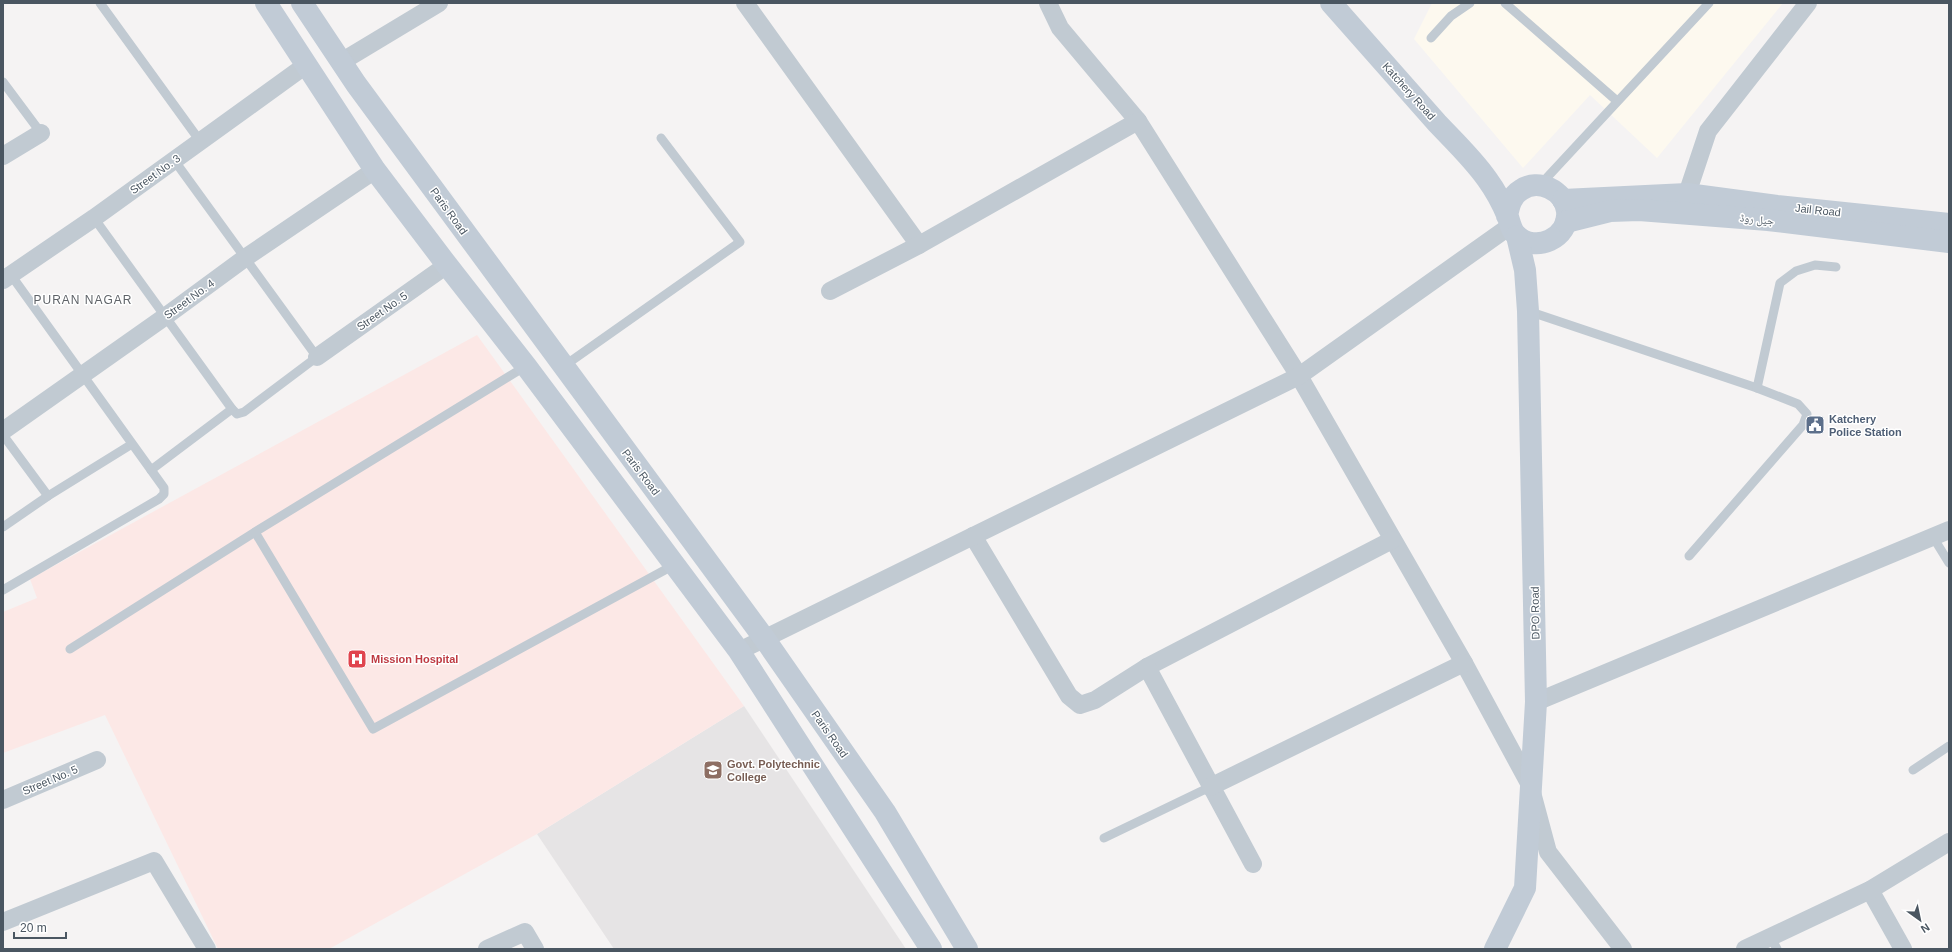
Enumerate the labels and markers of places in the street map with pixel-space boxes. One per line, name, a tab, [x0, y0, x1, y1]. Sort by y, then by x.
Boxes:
place label: Katchery Police Station	[1829, 413, 1902, 438]
public building icon: Katchery Police Station	[1804, 414, 1826, 436]
hospital icon: Mission Hospital	[346, 648, 368, 670]
place label: Mission Hospital	[371, 653, 458, 665]
place label: Govt. Polytechnic College	[727, 758, 820, 783]
school or university icon: Govt. Polytechnic College	[702, 759, 724, 781]

